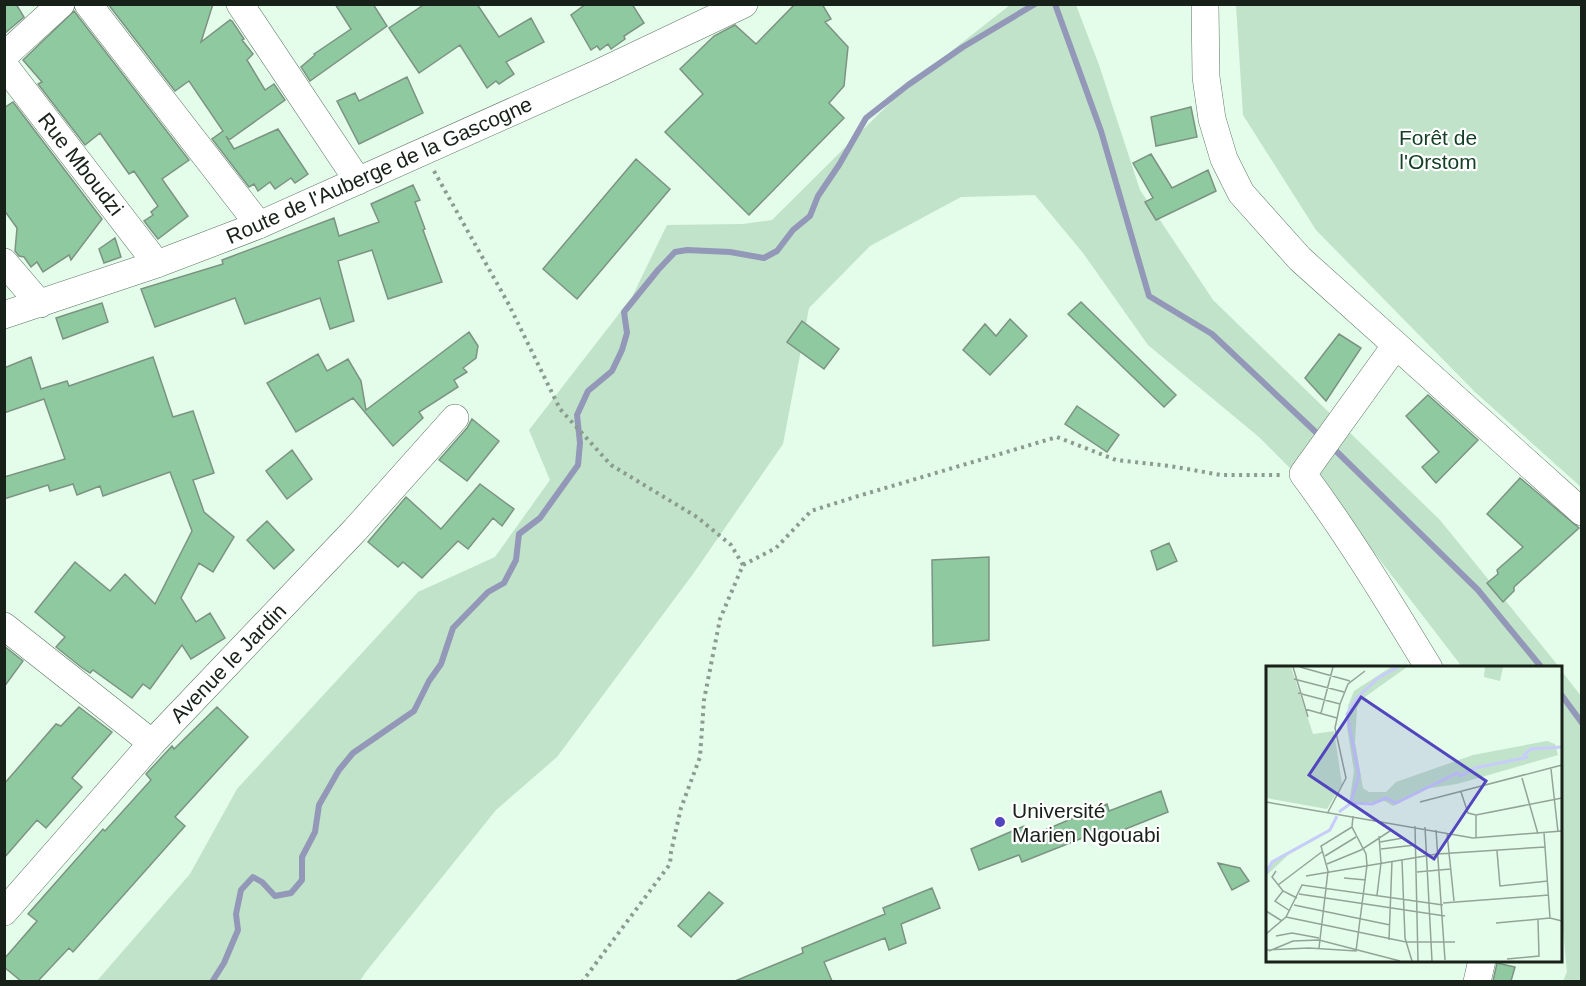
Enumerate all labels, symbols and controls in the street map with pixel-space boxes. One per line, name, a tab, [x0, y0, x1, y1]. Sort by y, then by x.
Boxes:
street label: Route de l'Auberge de la Gascogne	[223, 92, 535, 248]
street label: Rue Mboudzi	[34, 108, 128, 220]
park label: Forêt de l'Orstom	[1399, 126, 1477, 173]
street label: Avenue le Jardin	[166, 599, 290, 727]
inset map	[1266, 666, 1562, 962]
place label: Université Marien Ngouabi	[1012, 799, 1160, 846]
marker: Université Marien Ngouabi	[993, 815, 1007, 829]

